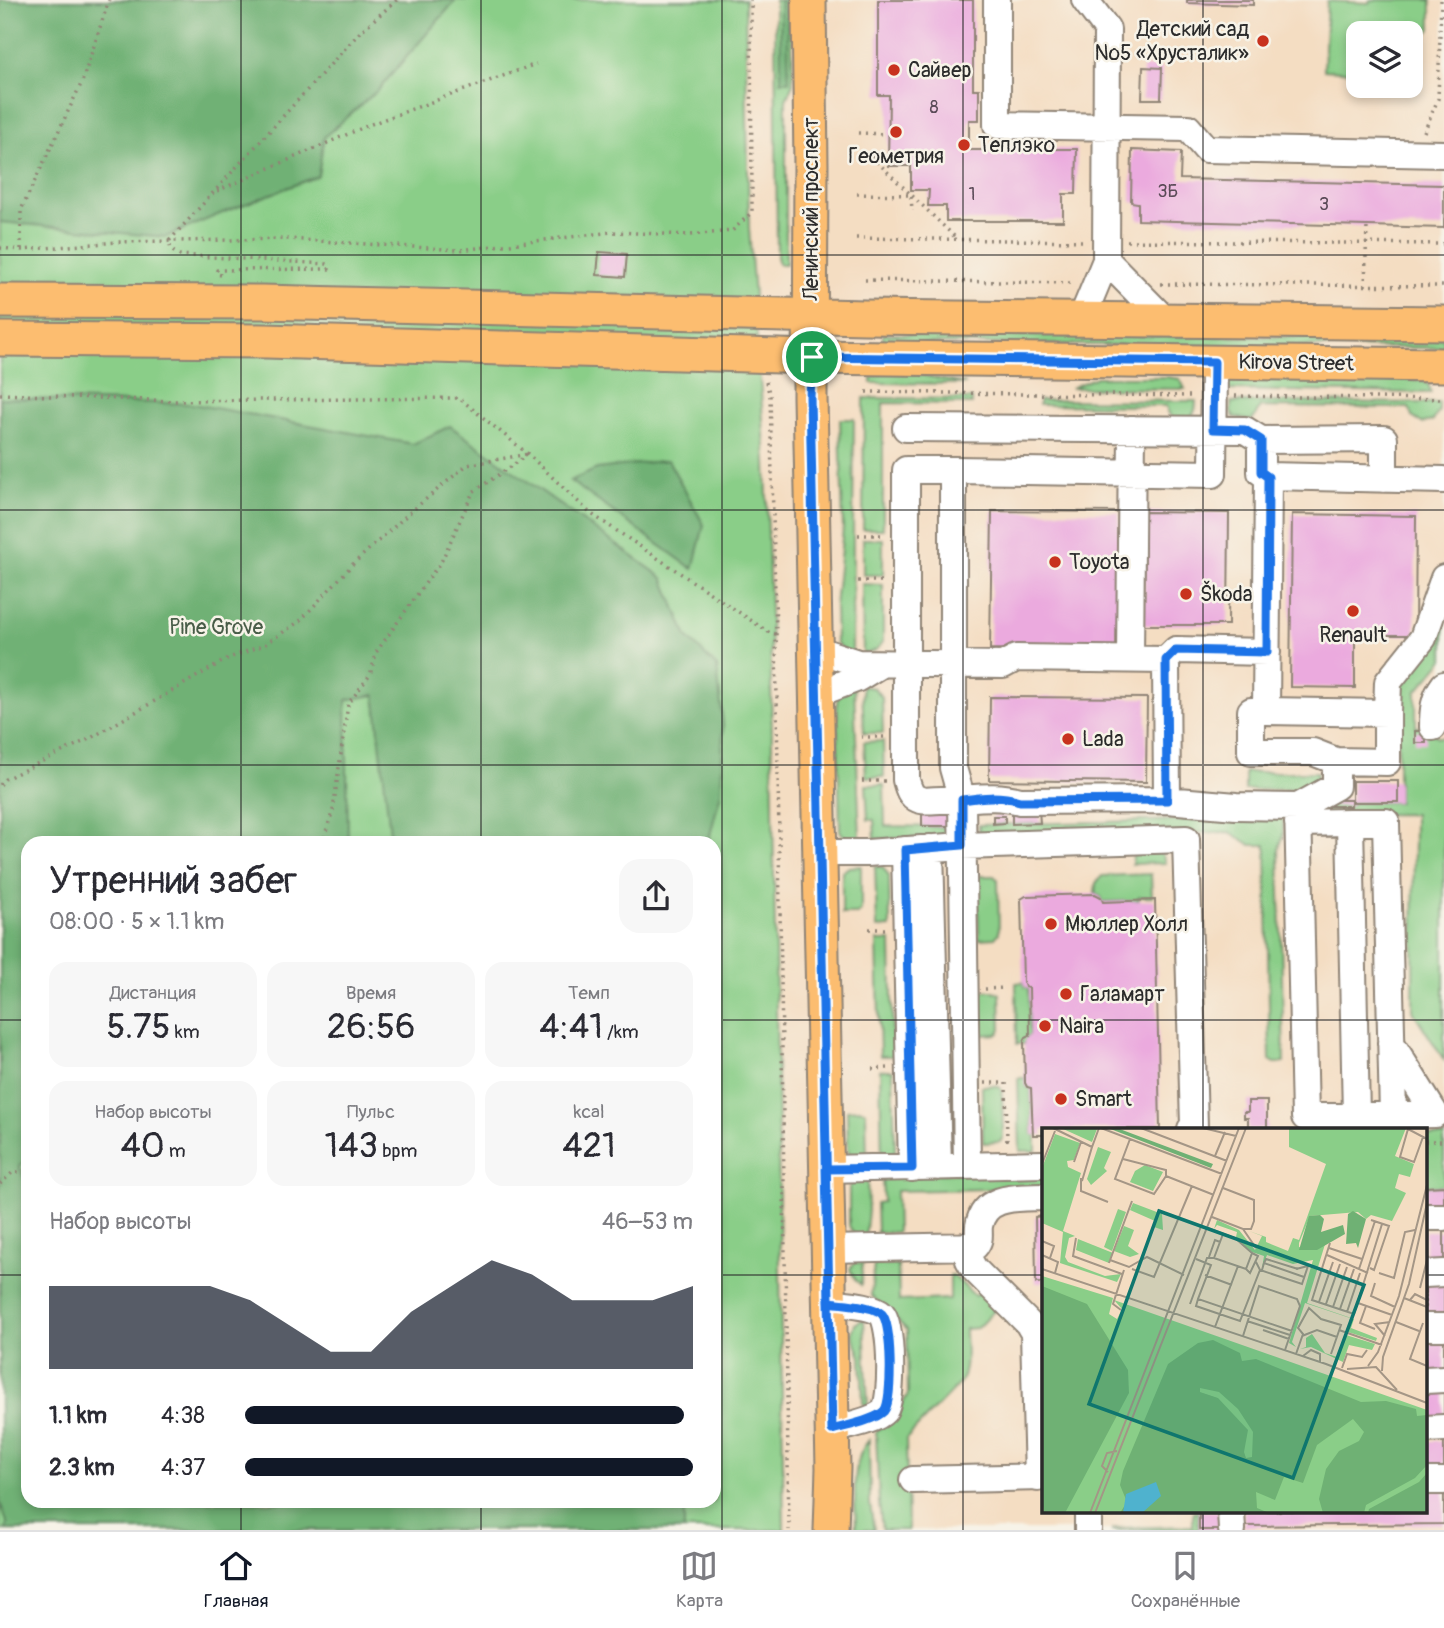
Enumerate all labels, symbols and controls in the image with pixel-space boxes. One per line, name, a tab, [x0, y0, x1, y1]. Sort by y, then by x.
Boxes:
place label: Детский сад №5 «Хрусталик»	[1095, 16, 1249, 67]
map controls	[1346, 21, 1423, 98]
button: layers	[1346, 21, 1423, 98]
marker: Детский сад №5 «Хрусталик»	[1255, 33, 1271, 49]
place label: Сайвер	[908, 57, 971, 84]
marker: Сайвер	[886, 62, 902, 78]
house number: 8	[929, 96, 939, 119]
street label: Ленинский проспект	[798, 117, 825, 302]
marker: Геометрия	[888, 124, 904, 140]
place label: Теплэко	[978, 132, 1055, 159]
marker: Теплэко	[956, 137, 972, 153]
place label: Геометрия	[848, 143, 944, 170]
house number: 3Б	[1158, 180, 1178, 203]
house number: 1	[968, 183, 976, 206]
house number: 3	[1319, 193, 1329, 216]
pin	[782, 327, 842, 387]
icon: arrive	[793, 338, 831, 376]
street label: Kirova Street	[1238, 348, 1355, 378]
place label: Toyota	[1069, 549, 1129, 576]
marker: Toyota	[1047, 554, 1063, 570]
place label: Škoda	[1200, 580, 1253, 608]
marker: Škoda	[1178, 586, 1194, 602]
marker: Renault	[1345, 603, 1361, 619]
park label: Pine Grove	[169, 614, 264, 641]
place label: Renault	[1319, 622, 1387, 649]
place label: Lada	[1082, 726, 1124, 753]
marker: Lada	[1060, 731, 1076, 747]
text: Утренний забег	[49, 857, 297, 905]
button: share	[619, 859, 693, 933]
text: 08:00 · 5 × 1.1 km	[49, 907, 224, 936]
place label: Мюллер Холл	[1065, 911, 1188, 938]
marker: Мюллер Холл	[1043, 916, 1059, 932]
text: Дистанция	[110, 981, 196, 1005]
text: Время	[346, 981, 396, 1005]
text: Темп	[568, 981, 610, 1005]
place label: Галамарт	[1080, 981, 1165, 1008]
marker: Галамарт	[1058, 986, 1074, 1002]
text: 5.75	[106, 1005, 171, 1049]
text: 26:56	[327, 1005, 415, 1049]
text: 4:41	[539, 1005, 603, 1049]
place label: Naira	[1059, 1013, 1104, 1040]
marker: Naira	[1037, 1018, 1053, 1034]
text: km	[171, 1020, 200, 1044]
text: /km	[603, 1020, 639, 1044]
place label: Smart	[1075, 1086, 1132, 1113]
marker: Smart	[1053, 1091, 1069, 1107]
text: Набор высоты	[94, 1100, 212, 1124]
text: Пульс	[347, 1100, 395, 1124]
text: kcal	[574, 1100, 604, 1124]
text: 40	[120, 1124, 165, 1168]
text: 143	[325, 1124, 378, 1168]
text: 421	[562, 1124, 616, 1168]
inset map	[1042, 1128, 1426, 1512]
text: m	[165, 1139, 186, 1163]
text: bpm	[378, 1139, 417, 1163]
text: Набор высоты	[49, 1207, 191, 1236]
text: 46–53 m	[602, 1207, 693, 1236]
text: 1.1 km	[49, 1401, 107, 1430]
text: 4:38	[161, 1401, 205, 1430]
text: 2.3 km	[49, 1453, 115, 1482]
text: 4:37	[161, 1453, 205, 1482]
tab: Главная	[204, 1547, 268, 1613]
tab: Карта	[676, 1547, 723, 1613]
tab: Сохранённые	[1131, 1547, 1240, 1613]

